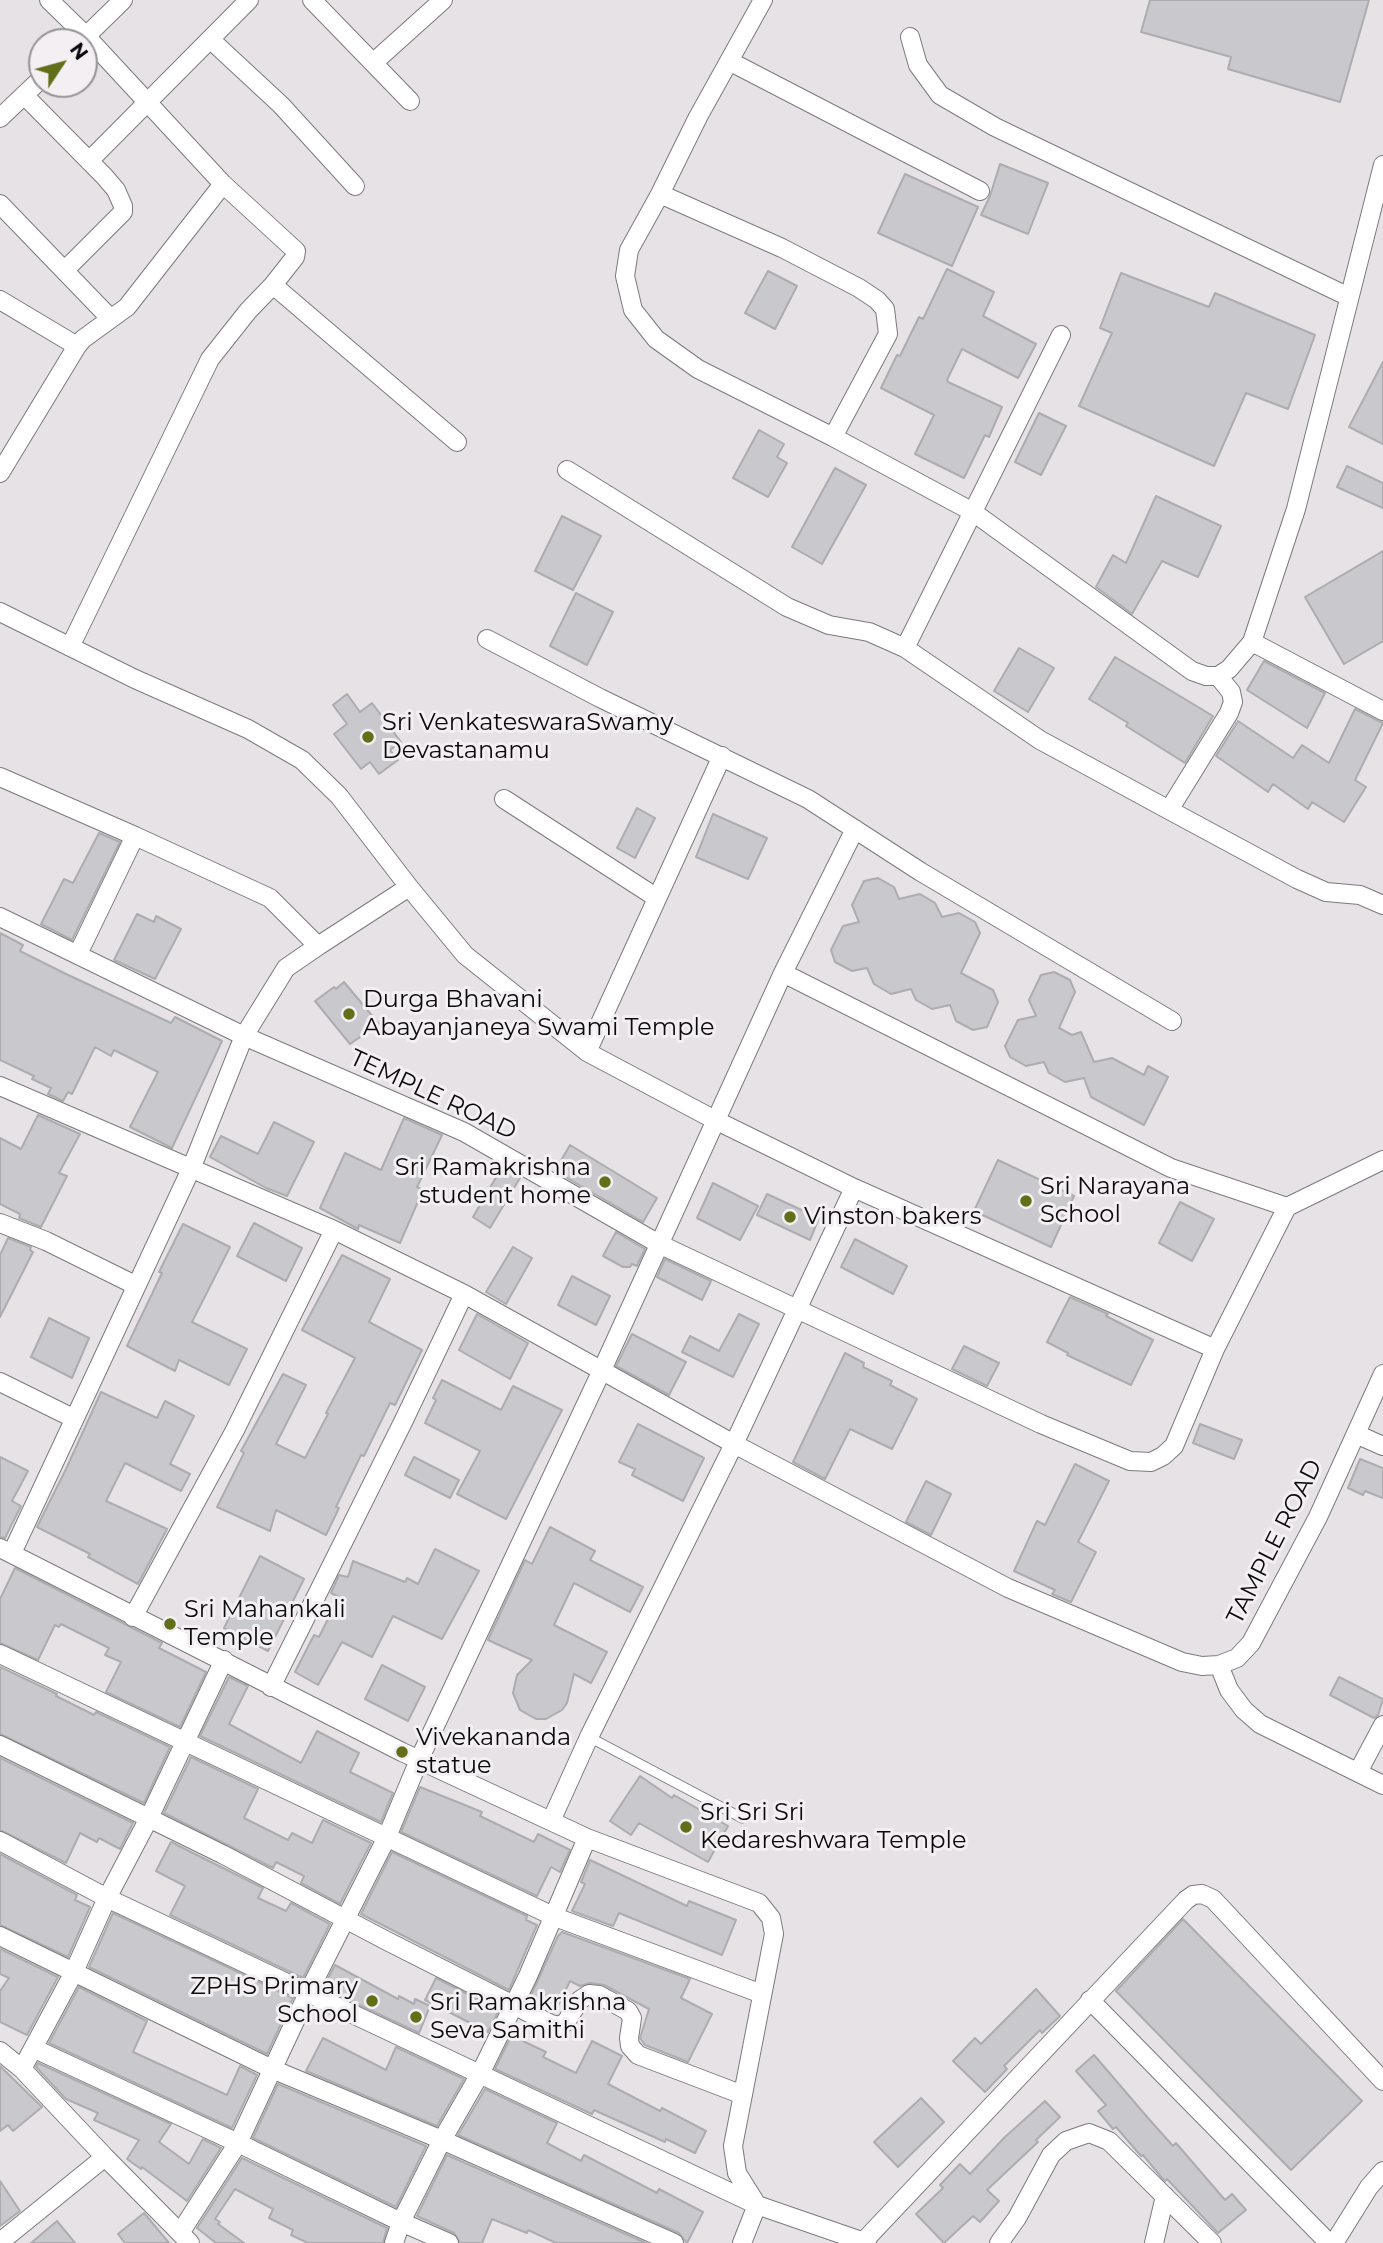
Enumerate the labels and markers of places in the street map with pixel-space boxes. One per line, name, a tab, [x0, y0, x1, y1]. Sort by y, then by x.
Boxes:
place label: Sri VenkateswaraSwamy Devastanamu	[382, 709, 674, 765]
marker: Sri VenkateswaraSwamy Devastanamu	[360, 729, 376, 745]
place label: Durga Bhavani Abayanjaneya Swami Temple	[363, 986, 714, 1042]
marker: Durga Bhavani Abayanjaneya Swami Temple	[341, 1006, 357, 1022]
place label: Sri Ramakrishna student home	[395, 1154, 591, 1210]
place label: Sri Narayana School	[1040, 1173, 1190, 1229]
marker: Sri Ramakrishna student home	[597, 1174, 613, 1190]
marker: Sri Narayana School	[1018, 1193, 1034, 1209]
place label: Vinston bakers	[804, 1203, 982, 1231]
marker: Vinston bakers	[782, 1209, 798, 1225]
place label: Sri Mahankali Temple	[184, 1596, 346, 1652]
marker: Sri Mahankali Temple	[162, 1616, 178, 1632]
place label: Vivekananda statue	[416, 1724, 571, 1780]
marker: Vivekananda statue	[394, 1744, 410, 1760]
place label: Sri Sri Sri Kedareshwara Temple	[700, 1799, 966, 1855]
marker: Sri Sri Sri Kedareshwara Temple	[678, 1819, 694, 1835]
place label: ZPHS Primary School	[190, 1973, 358, 2029]
place label: Sri Ramakrishna Seva Samithi	[430, 1989, 626, 2045]
marker: ZPHS Primary School	[364, 1993, 380, 2009]
marker: Sri Ramakrishna Seva Samithi	[408, 2009, 424, 2025]

